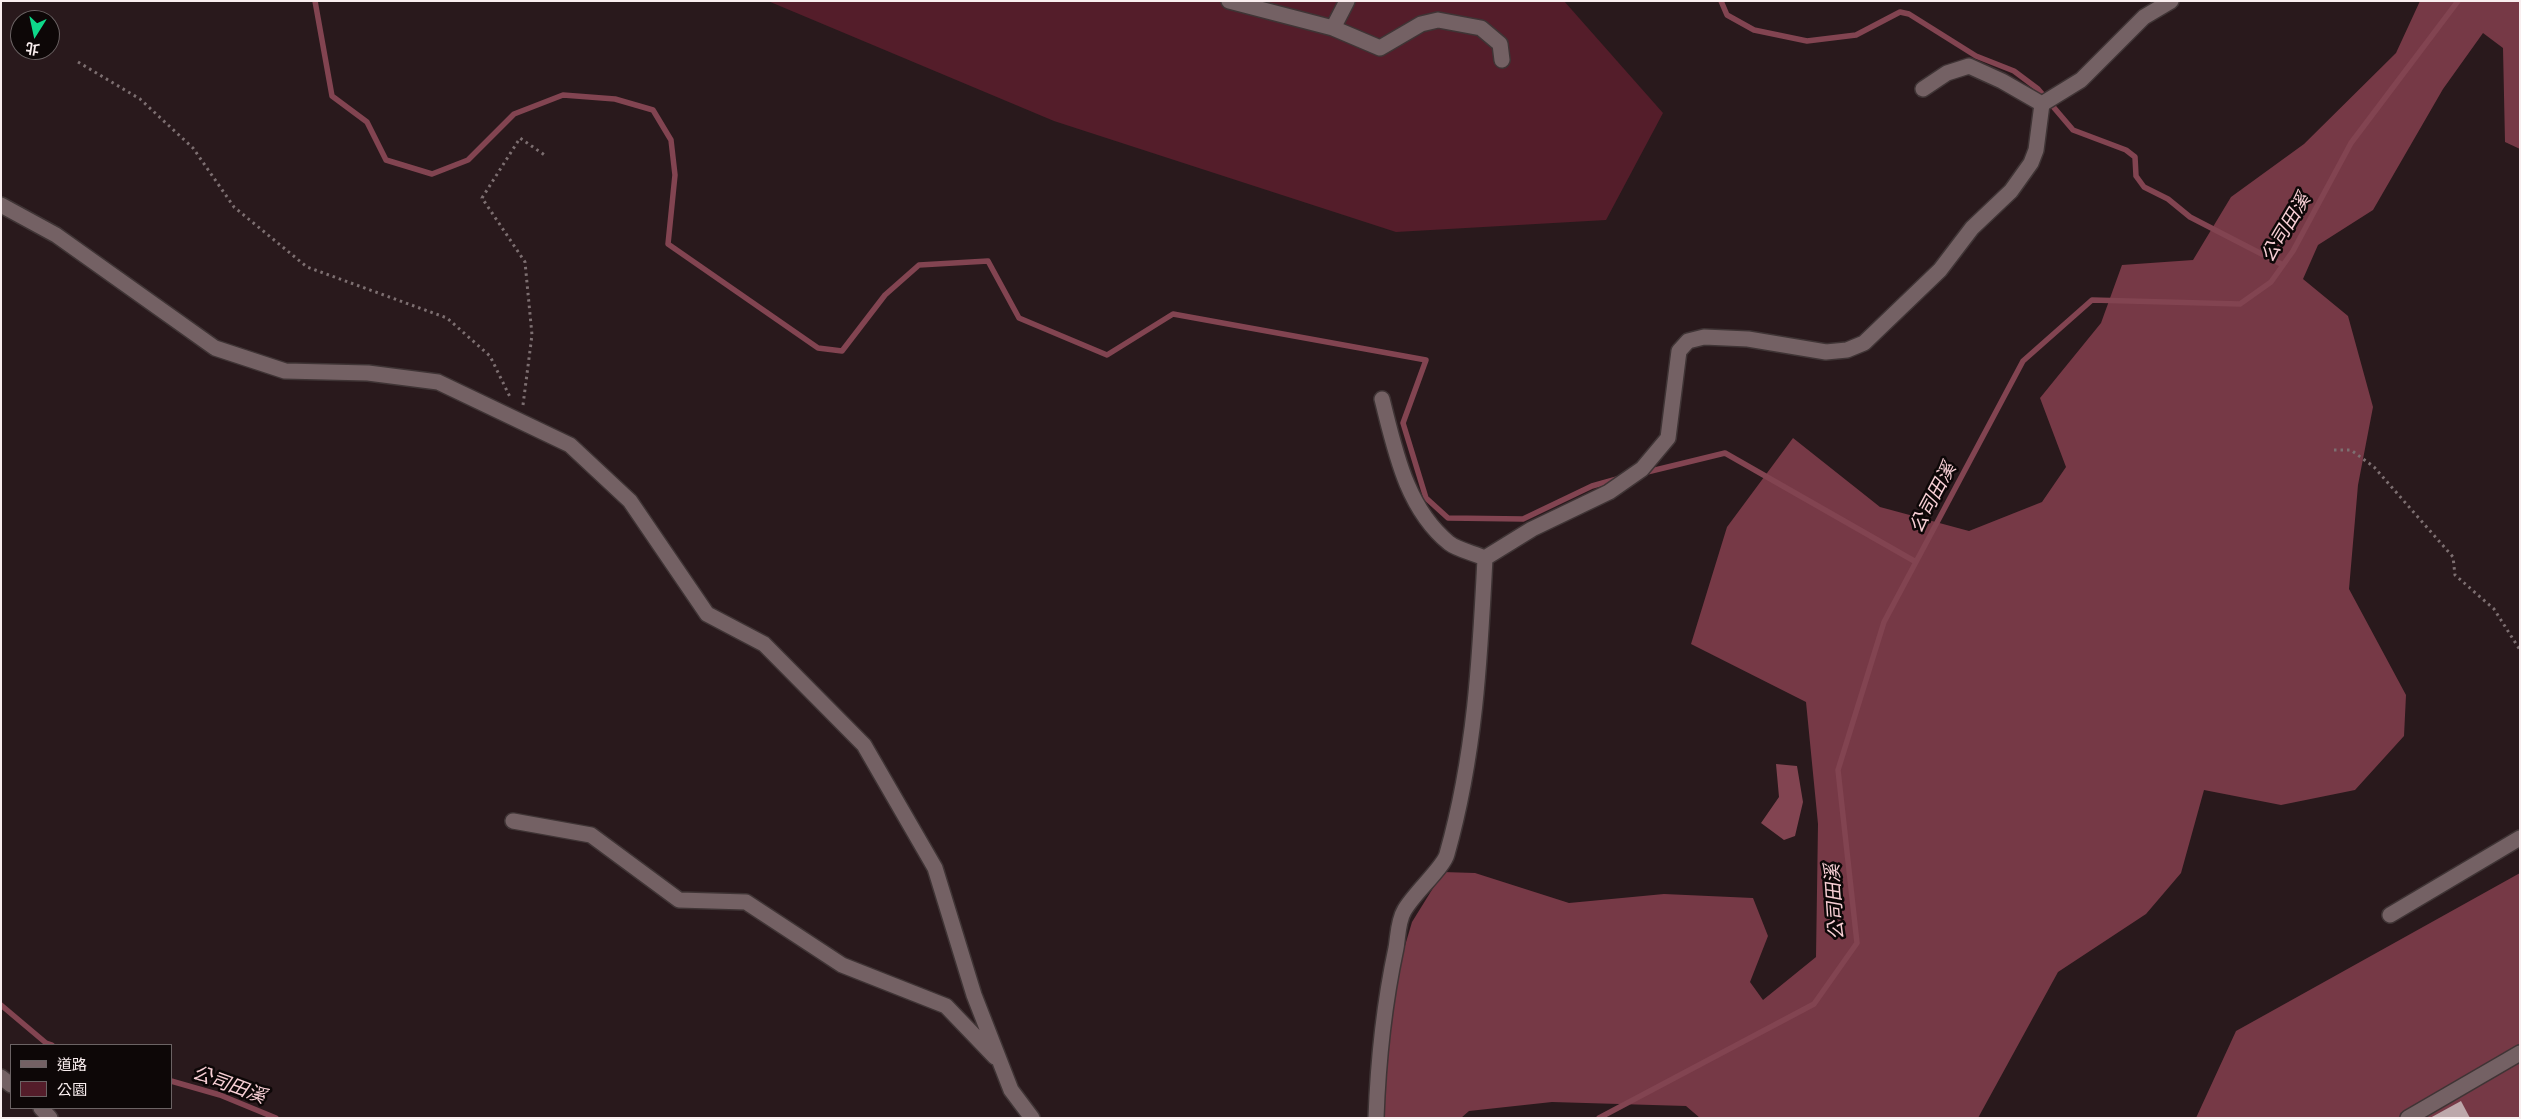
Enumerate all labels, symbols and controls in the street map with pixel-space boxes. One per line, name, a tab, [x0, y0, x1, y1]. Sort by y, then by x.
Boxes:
north arrow	[10, 10, 60, 60]
text: 北	[24, 40, 41, 58]
water label: 公司田溪	[2257, 190, 2315, 266]
water label: 公司田溪	[1905, 459, 1961, 537]
water label: 公司田溪	[1821, 863, 1849, 941]
legend	[10, 1044, 172, 1109]
text: 道路	[57, 1056, 87, 1074]
water label: 公司田溪	[189, 1061, 269, 1109]
text: 公園	[57, 1081, 87, 1099]

